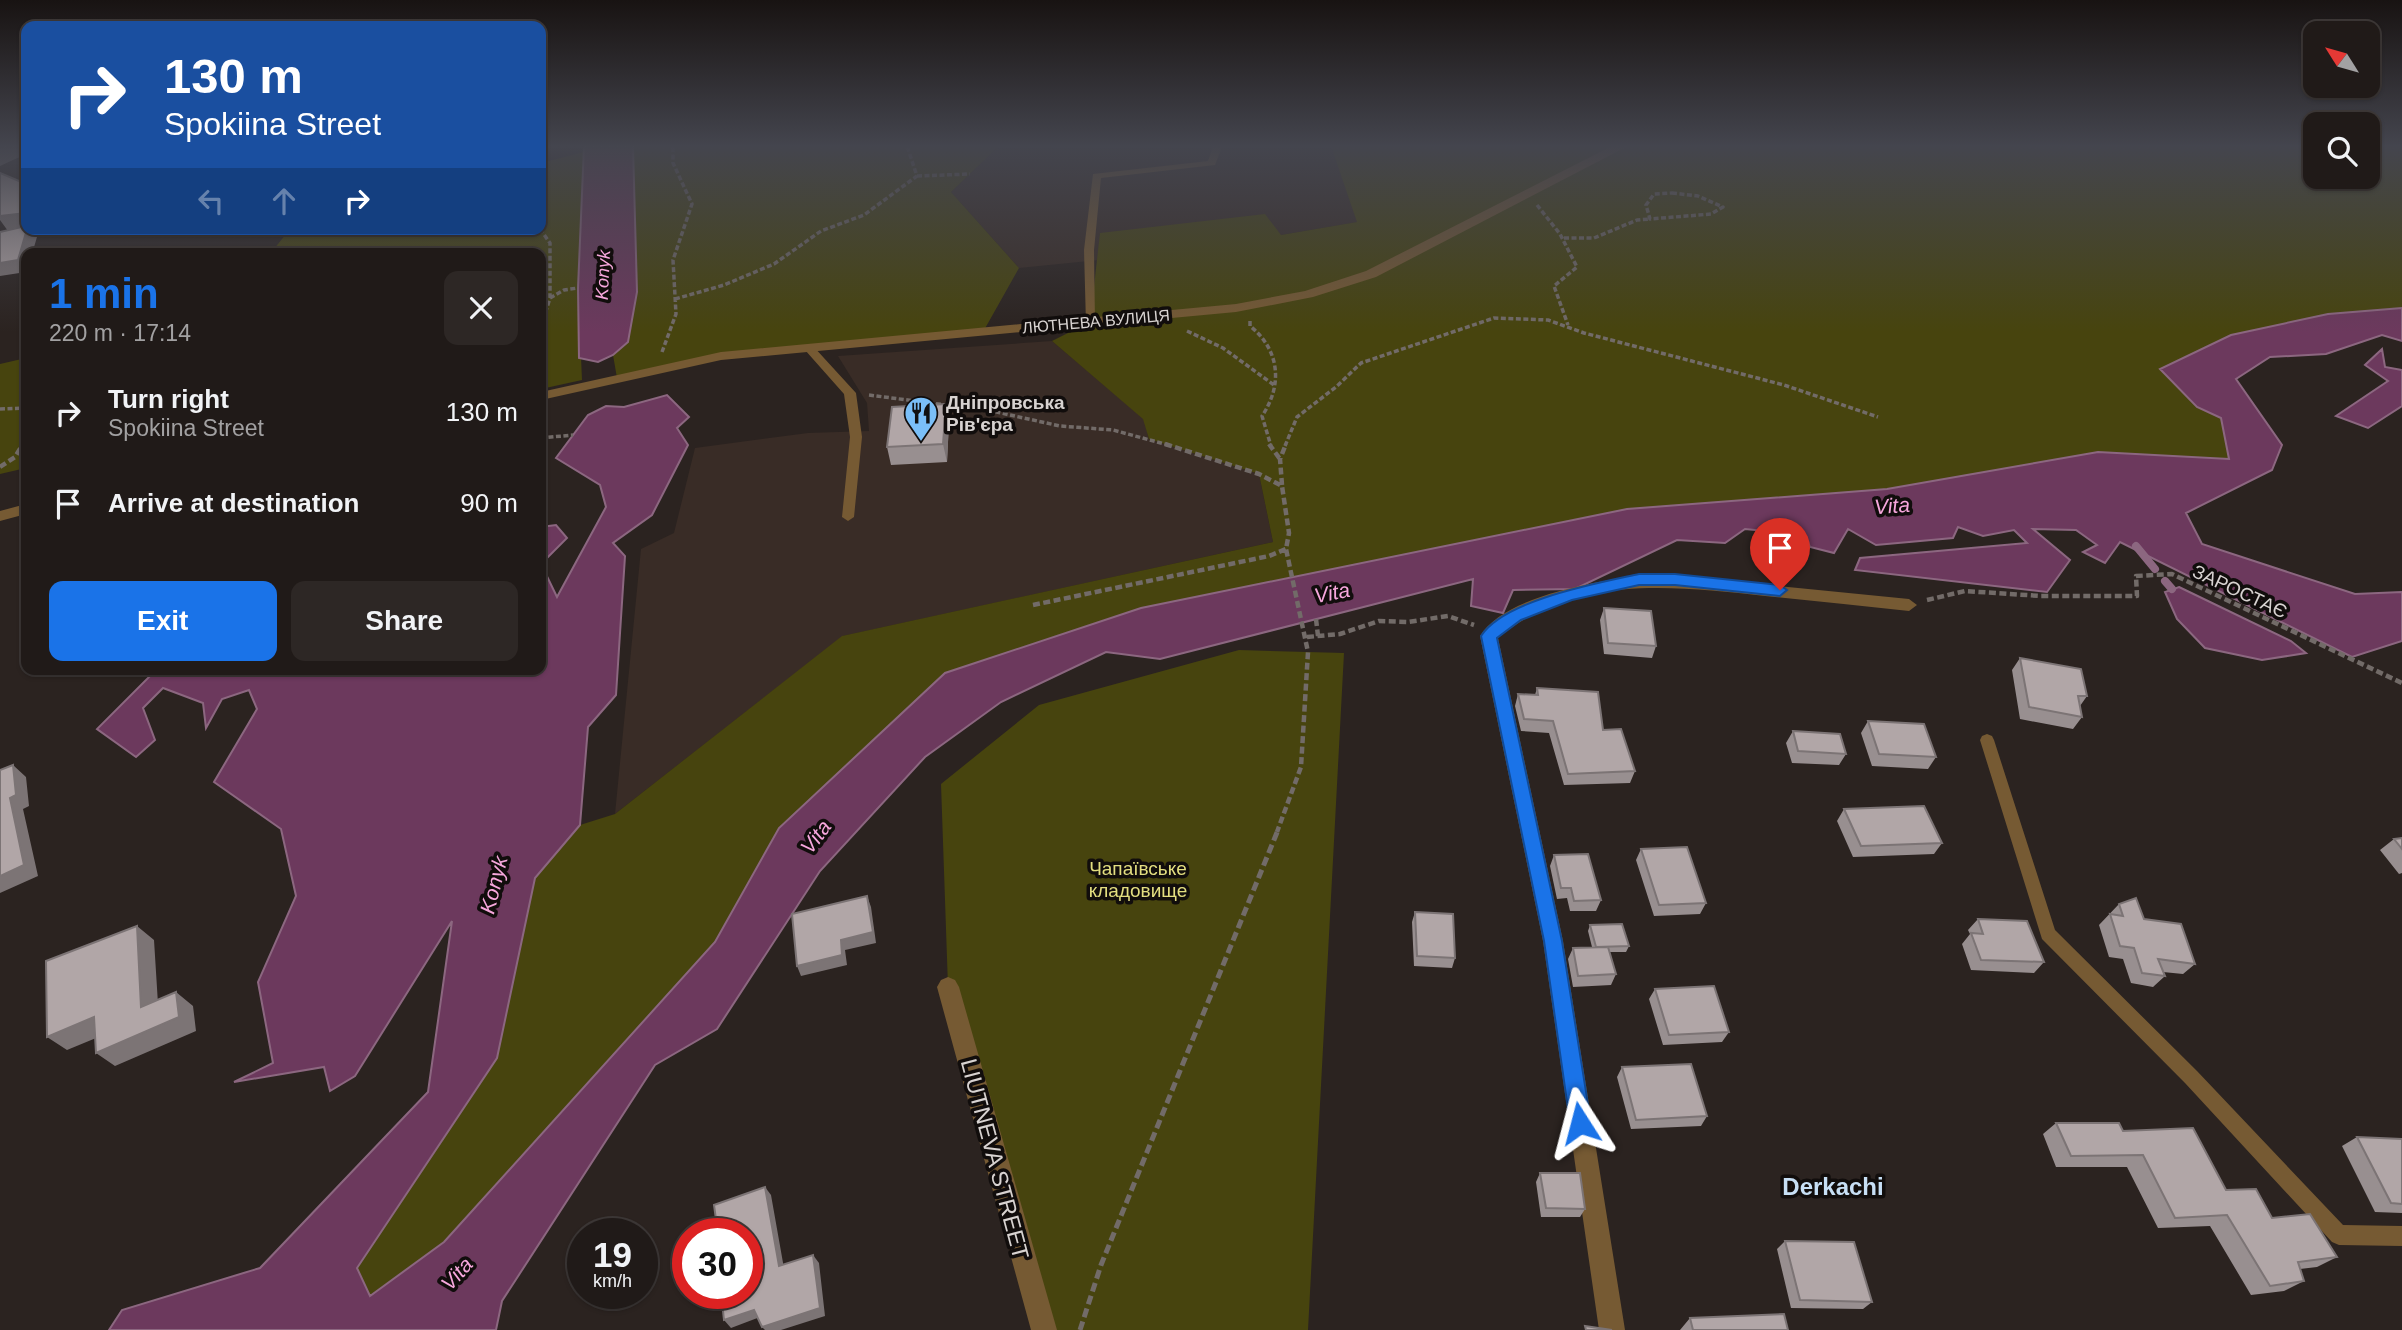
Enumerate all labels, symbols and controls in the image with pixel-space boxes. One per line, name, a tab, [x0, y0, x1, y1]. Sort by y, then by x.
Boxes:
north arrow	[2303, 21, 2380, 98]
map controls	[2303, 21, 2380, 189]
icon: right	[49, 49, 140, 140]
text: 130 m	[164, 49, 303, 103]
text: Spokiina Street	[164, 106, 381, 142]
button: search	[2303, 112, 2380, 189]
icon: left	[192, 182, 230, 220]
icon: ahead	[265, 182, 303, 220]
icon: right	[338, 182, 376, 220]
water label: Konyk	[592, 249, 614, 301]
text: 1 min	[49, 270, 159, 317]
button: close	[444, 271, 518, 345]
street label: ЛЮТНЕВА ВУЛИЦЯ	[1021, 307, 1171, 336]
text: 220 m · 17:14	[49, 320, 191, 346]
text: Turn right	[108, 384, 229, 414]
place label: Дніпровська Рів'єра	[946, 392, 1065, 435]
icon: right	[49, 394, 87, 432]
restaurant icon: Дніпровська Рів'єра	[902, 394, 940, 443]
text: 130 m	[446, 397, 518, 427]
text: Spokiina Street	[108, 415, 264, 441]
icon: arrive	[49, 485, 87, 523]
text: Arrive at destination	[108, 488, 359, 518]
text: 90 m	[460, 488, 518, 518]
water label: Vita	[1873, 493, 1911, 518]
pin	[1750, 518, 1810, 590]
icon: arrive	[1761, 529, 1799, 567]
street label: ЗАРОСТАЄ	[2189, 560, 2290, 622]
water label: Vita	[1312, 578, 1352, 607]
button: Exit	[49, 581, 277, 661]
button: Share	[291, 581, 518, 661]
water label: Vita	[796, 815, 836, 858]
water label: Konyk	[475, 852, 512, 916]
park label: Чапаївське кладовище	[1089, 858, 1187, 901]
street label: LIUTNEVA STREET	[956, 1056, 1034, 1262]
position arrow	[1543, 1086, 1617, 1160]
district label: Derkachi	[1782, 1173, 1884, 1200]
speed limit sign: 30	[672, 1218, 763, 1309]
text: 19	[593, 1235, 632, 1274]
water label: Vita	[436, 1253, 477, 1295]
text: km/h	[593, 1271, 632, 1291]

